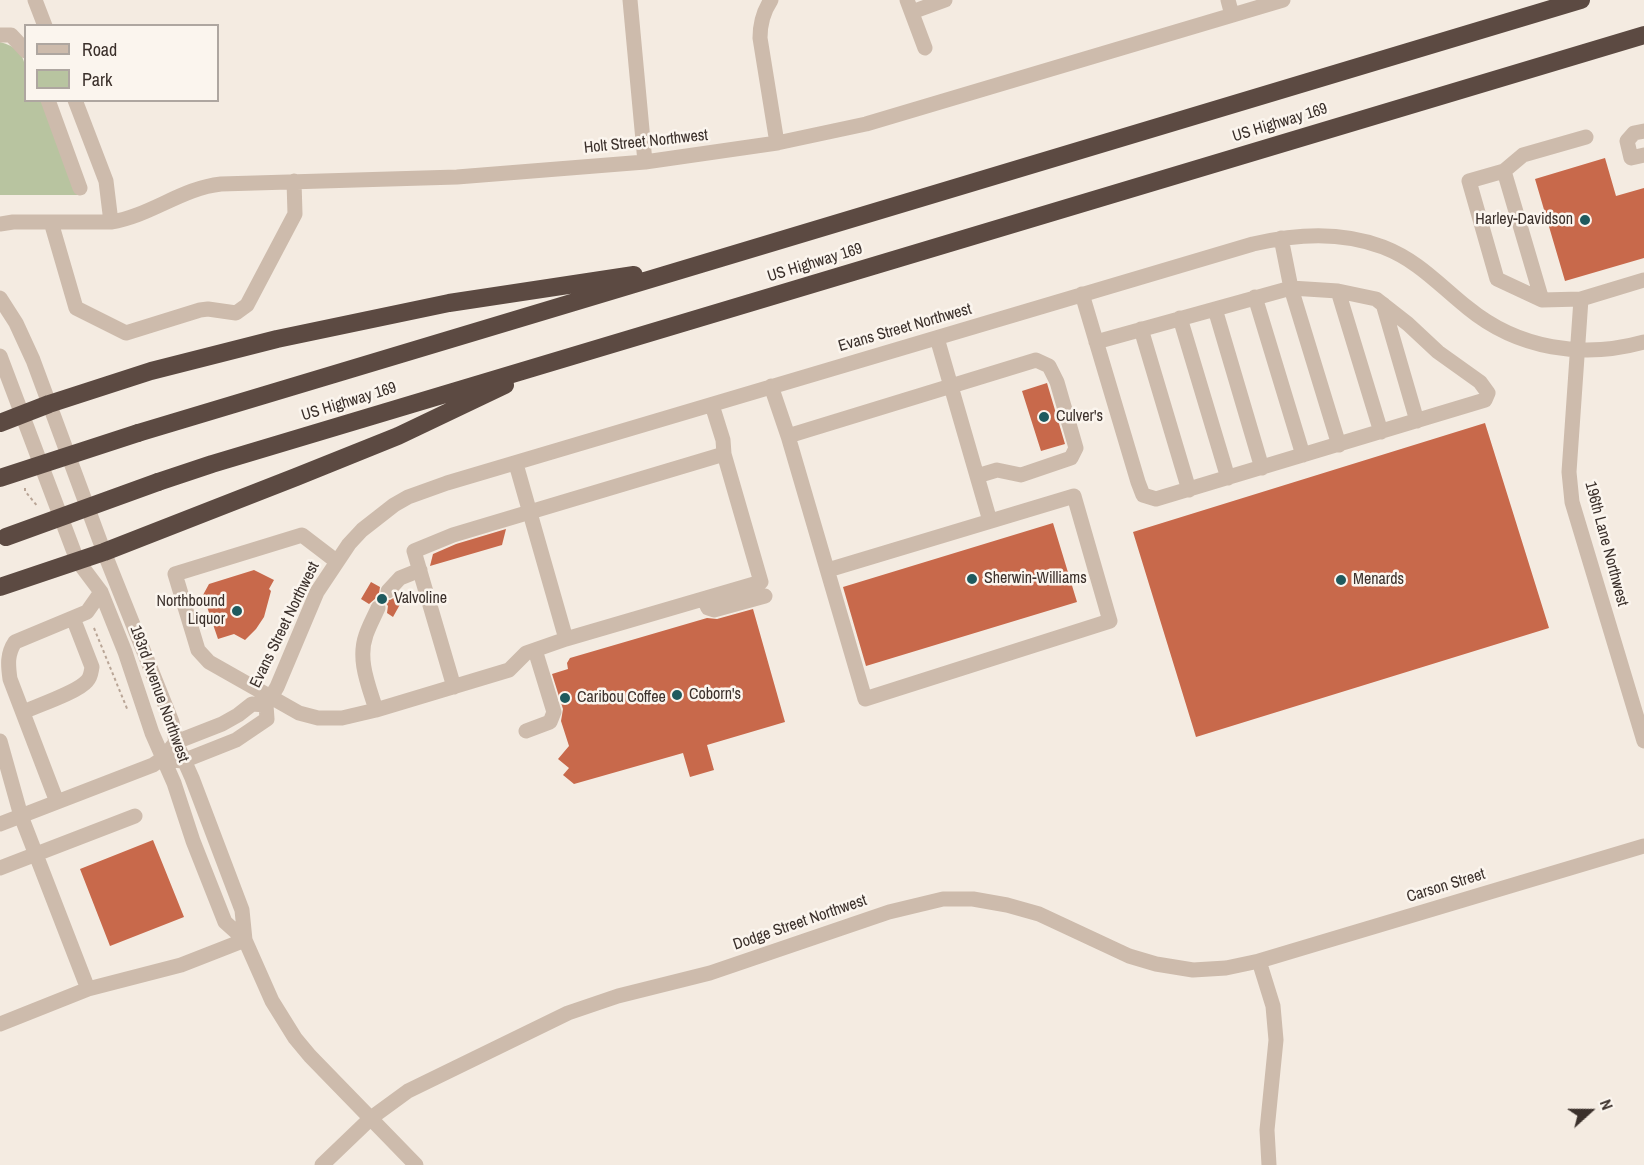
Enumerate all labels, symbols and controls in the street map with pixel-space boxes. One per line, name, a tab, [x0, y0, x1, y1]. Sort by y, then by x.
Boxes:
legend	[24, 24, 219, 102]
text: Road	[82, 37, 117, 62]
text: Park	[82, 67, 112, 92]
street label: US Highway 169	[1230, 99, 1330, 147]
street label: Holt Street Northwest	[583, 126, 709, 158]
place label: Harley-Davidson	[1475, 210, 1573, 230]
marker: Harley-Davidson	[1578, 213, 1592, 227]
street label: US Highway 169	[765, 239, 865, 287]
street label: Evans Street Northwest	[836, 300, 974, 356]
street label: US Highway 169	[299, 378, 399, 426]
place label: Culver's	[1056, 407, 1103, 427]
marker: Culver's	[1037, 410, 1051, 424]
street label: 196th Lane Northwest	[1580, 480, 1632, 608]
street label: Evans Street Northwest	[246, 559, 324, 691]
place label: Sherwin-Williams	[984, 569, 1087, 589]
place label: Menards	[1353, 570, 1404, 590]
marker: Sherwin-Williams	[965, 572, 979, 586]
marker: Menards	[1334, 573, 1348, 587]
place label: Valvoline	[394, 589, 447, 609]
place label: Northbound Liquor	[156, 592, 225, 630]
marker: Valvoline	[375, 592, 389, 606]
marker: Northbound Liquor	[230, 604, 244, 618]
street label: 193rd Avenue Northwest	[125, 623, 193, 765]
place label: Coborn's	[689, 685, 741, 705]
place label: Caribou Coffee	[577, 688, 666, 708]
marker: Coborn's	[670, 688, 684, 702]
marker: Caribou Coffee	[558, 691, 572, 705]
street label: Carson Street	[1404, 865, 1488, 907]
street label: Dodge Street Northwest	[731, 891, 869, 955]
north arrow	[1560, 1081, 1620, 1141]
text: N	[1595, 1096, 1619, 1113]

